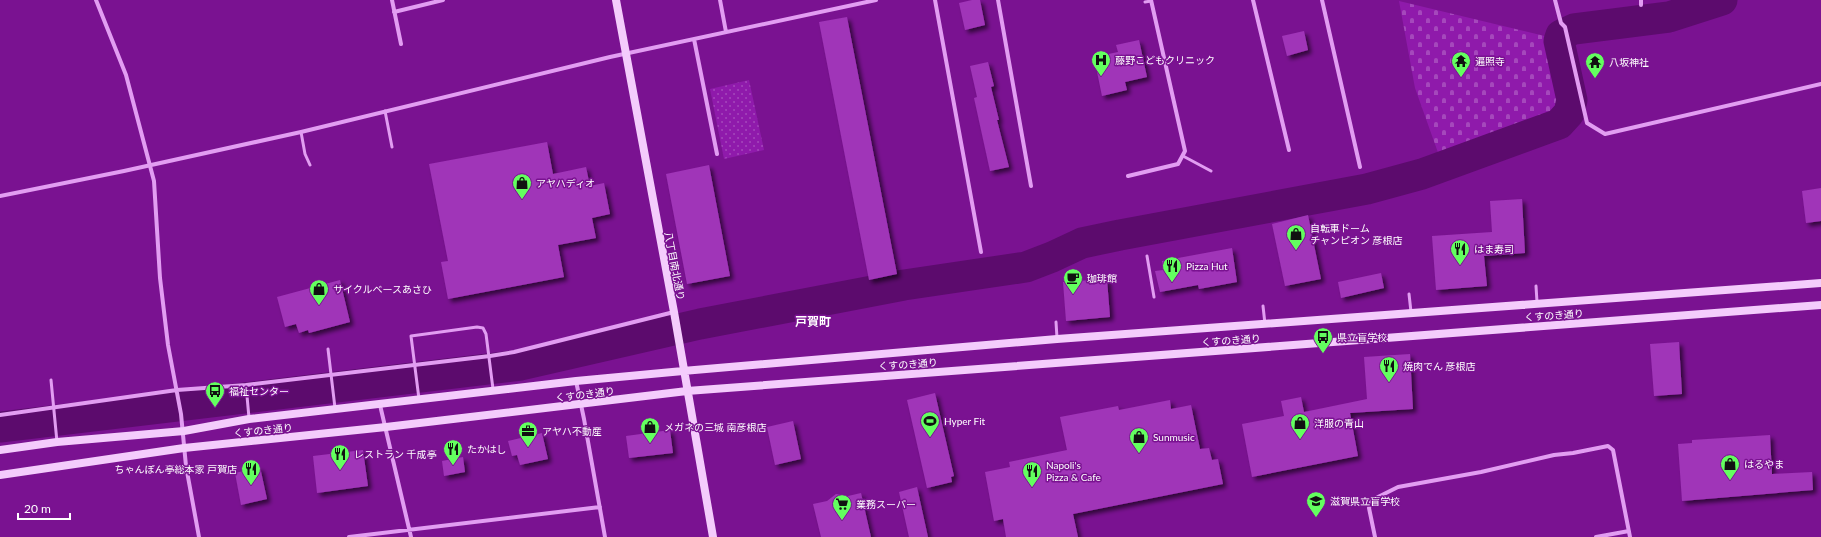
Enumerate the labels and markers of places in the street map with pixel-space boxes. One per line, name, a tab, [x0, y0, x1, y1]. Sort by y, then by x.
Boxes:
hospital icon: 藤野こどもクリニック	[1090, 49, 1112, 77]
temple icon: 遍照寺	[1450, 50, 1472, 78]
temple icon: 八坂神社	[1584, 51, 1606, 79]
place label: 藤野こどもクリニック	[1115, 54, 1215, 66]
place label: 遍照寺	[1475, 55, 1505, 67]
place label: 八坂神社	[1609, 56, 1649, 68]
shop icon: アヤハディオ	[511, 172, 533, 200]
place label: アヤハディオ	[536, 177, 595, 189]
place label: 自転車ドーム チャンピオン 彦根店	[1310, 222, 1402, 246]
shop icon: 自転車ドーム チャンピオン 彦根店	[1285, 223, 1307, 251]
restaurant icon: はま寿司	[1449, 238, 1471, 266]
place label: はま寿司	[1474, 243, 1514, 255]
restaurant icon: Pizza Hut	[1161, 255, 1183, 283]
place label: Pizza Hut	[1186, 260, 1228, 272]
cafe icon: 珈琲館	[1062, 267, 1084, 295]
place label: 珈琲館	[1087, 272, 1117, 284]
shop icon: サイクルベースあさひ	[308, 278, 330, 306]
place label: サイクルベースあさひ	[333, 283, 432, 295]
bus stop icon: 県立盲学校	[1312, 326, 1334, 354]
place label: 県立盲学校	[1337, 331, 1387, 343]
restaurant icon: 焼肉でん 彦根店	[1378, 355, 1400, 383]
place label: 焼肉でん 彦根店	[1403, 360, 1476, 372]
bus stop icon: 福祉センター	[204, 380, 226, 408]
place label: 福祉センター	[229, 385, 289, 397]
sports icon: Hyper Fit	[919, 410, 941, 438]
shop icon: 洋服の青山	[1289, 412, 1311, 440]
place label: Hyper Fit	[944, 415, 986, 427]
shop icon: メガネの三城 南彦根店	[639, 416, 661, 444]
place label: 洋服の青山	[1314, 417, 1364, 429]
office icon: アヤハ不動産	[517, 420, 539, 448]
place label: メガネの三城 南彦根店	[664, 421, 767, 433]
place label: アヤハ不動産	[542, 425, 602, 437]
shop icon: Sunmusic	[1128, 426, 1150, 454]
place label: Sunmusic	[1153, 431, 1195, 443]
restaurant icon: たかはし	[442, 438, 464, 466]
restaurant icon: レストラン 千成亭	[329, 443, 351, 471]
place label: たかはし	[467, 443, 507, 455]
place label: レストラン 千成亭	[354, 448, 437, 460]
shop icon: はるやま	[1719, 453, 1741, 481]
restaurant icon: ちゃんぽん亭総本家 戸賀店	[240, 458, 262, 486]
place label: はるやま	[1744, 458, 1784, 470]
place label: Napoli's Pizza & Cafe	[1046, 459, 1101, 483]
restaurant icon: Napoli's Pizza & Cafe	[1021, 460, 1043, 488]
place label: ちゃんぽん亭総本家 戸賀店	[114, 463, 237, 475]
school or university icon: 滋賀県立盲学校	[1305, 490, 1327, 518]
supermarket icon: 業務スーパー	[831, 493, 853, 521]
place label: 滋賀県立盲学校	[1330, 495, 1400, 507]
place label: 業務スーパー	[856, 498, 916, 510]

